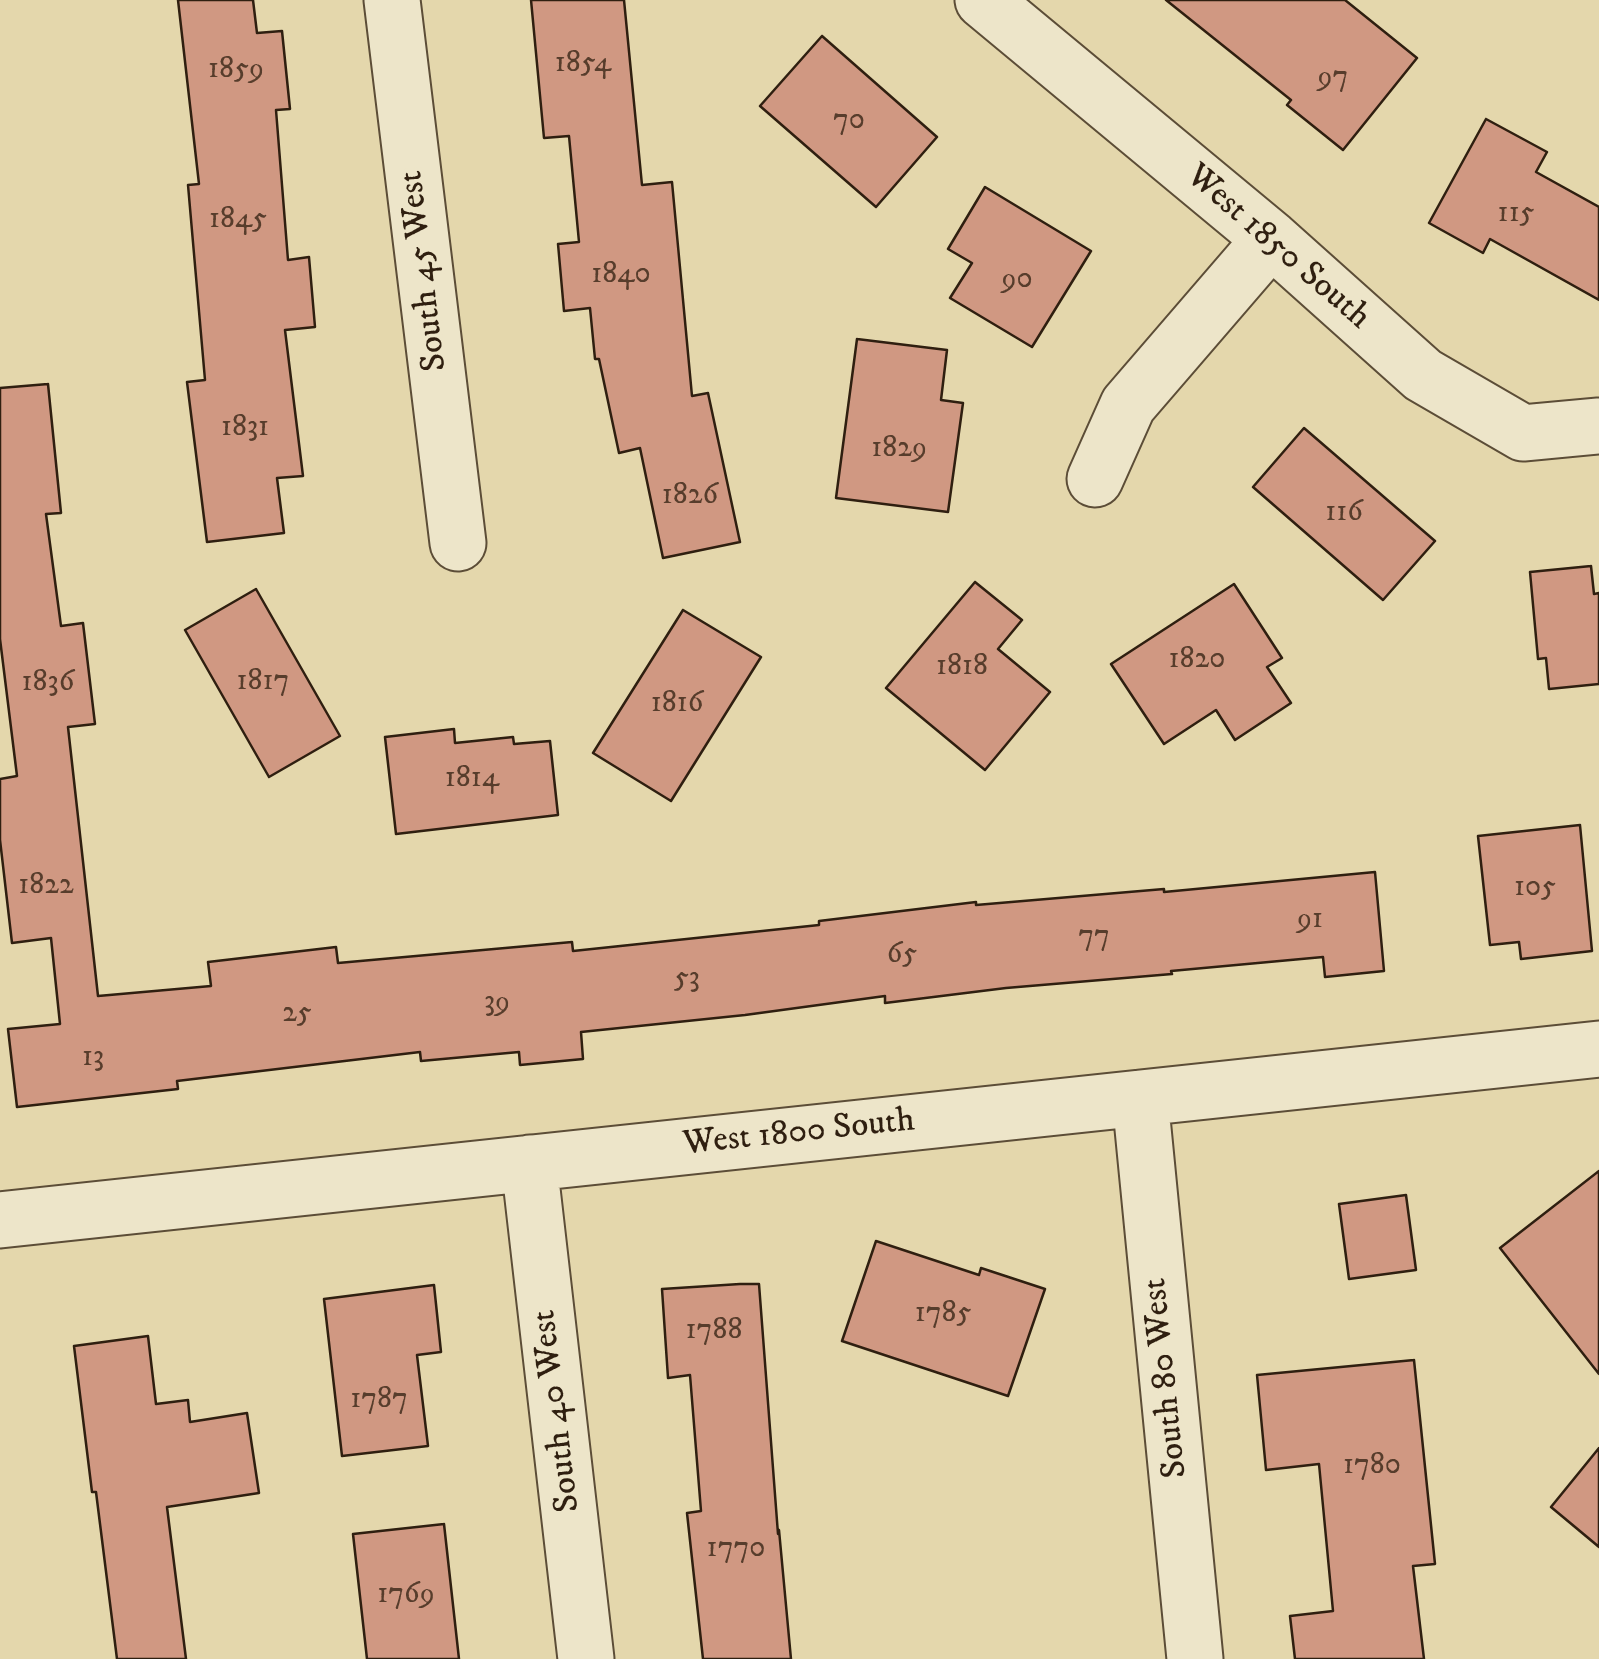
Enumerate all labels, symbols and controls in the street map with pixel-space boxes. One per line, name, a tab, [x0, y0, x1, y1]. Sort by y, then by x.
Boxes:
house number: 1854	[555, 47, 611, 83]
house number: 1859	[208, 53, 264, 89]
house number: 97	[1318, 61, 1348, 97]
house number: 70	[833, 104, 865, 140]
street label: West 1850 South	[1176, 156, 1378, 340]
street label: South 45 West	[392, 168, 458, 374]
house number: 115	[1498, 197, 1534, 233]
house number: 1845	[209, 203, 267, 239]
house number: 1840	[591, 258, 651, 294]
house number: 90	[1001, 263, 1033, 299]
house number: 1831	[221, 411, 269, 447]
house number: 1829	[871, 432, 927, 468]
house number: 1826	[662, 479, 718, 515]
house number: 116	[1325, 496, 1363, 532]
house number: 1820	[1169, 643, 1225, 679]
house number: 1818	[936, 650, 988, 686]
house number: 1817	[237, 665, 289, 701]
house number: 1836	[22, 666, 74, 702]
house number: 1816	[651, 687, 703, 723]
house number: 1814	[445, 762, 499, 798]
house number: 1822	[18, 869, 74, 905]
house number: 105	[1514, 871, 1556, 907]
house number: 91	[1297, 903, 1323, 939]
house number: 77	[1078, 920, 1110, 956]
house number: 65	[887, 938, 917, 974]
house number: 53	[674, 962, 700, 998]
house number: 39	[484, 986, 510, 1022]
house number: 25	[282, 997, 312, 1033]
house number: 13	[82, 1041, 104, 1077]
street label: West 1800 South	[681, 1101, 917, 1167]
street label: South 80 West	[1136, 1276, 1198, 1480]
house number: 1785	[915, 1297, 971, 1333]
street label: South 40 West	[525, 1307, 591, 1515]
house number: 1788	[686, 1314, 742, 1350]
house number: 1787	[350, 1383, 408, 1419]
house number: 1780	[1343, 1449, 1401, 1485]
house number: 1770	[707, 1532, 765, 1568]
house number: 1769	[377, 1578, 435, 1614]

